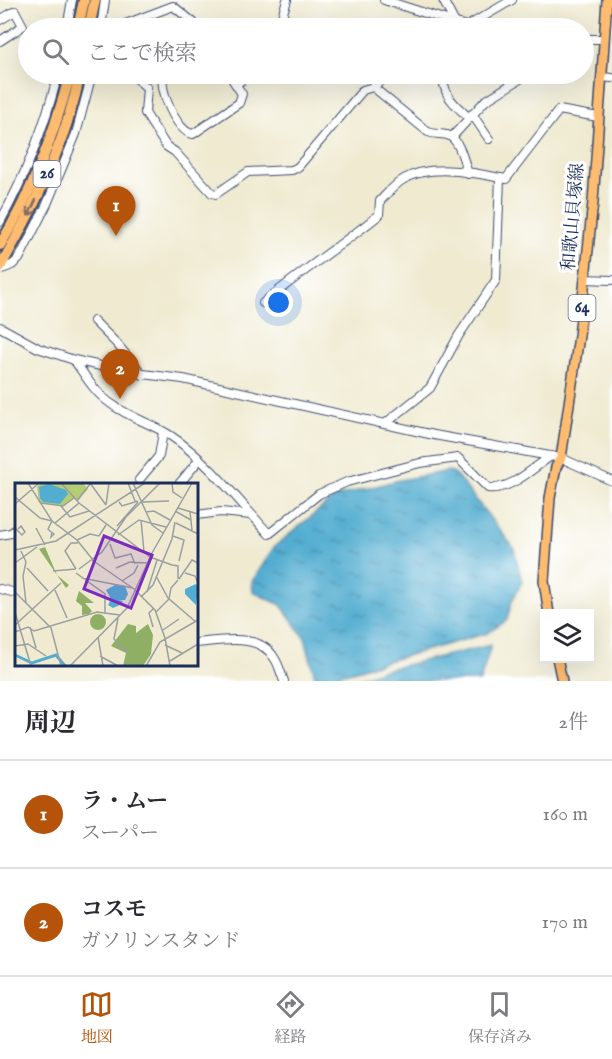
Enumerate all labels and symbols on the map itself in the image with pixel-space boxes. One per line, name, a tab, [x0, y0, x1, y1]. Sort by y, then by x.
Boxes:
road number: 26	[34, 161, 60, 187]
street label: 和歌山貝塚線	[558, 162, 590, 272]
pin: 1	[96, 186, 136, 236]
one-way arrow	[26, 198, 38, 216]
your location	[264, 288, 293, 317]
road number: 64	[568, 295, 596, 321]
pin: 2	[100, 350, 140, 399]
inset map	[15, 483, 198, 666]

